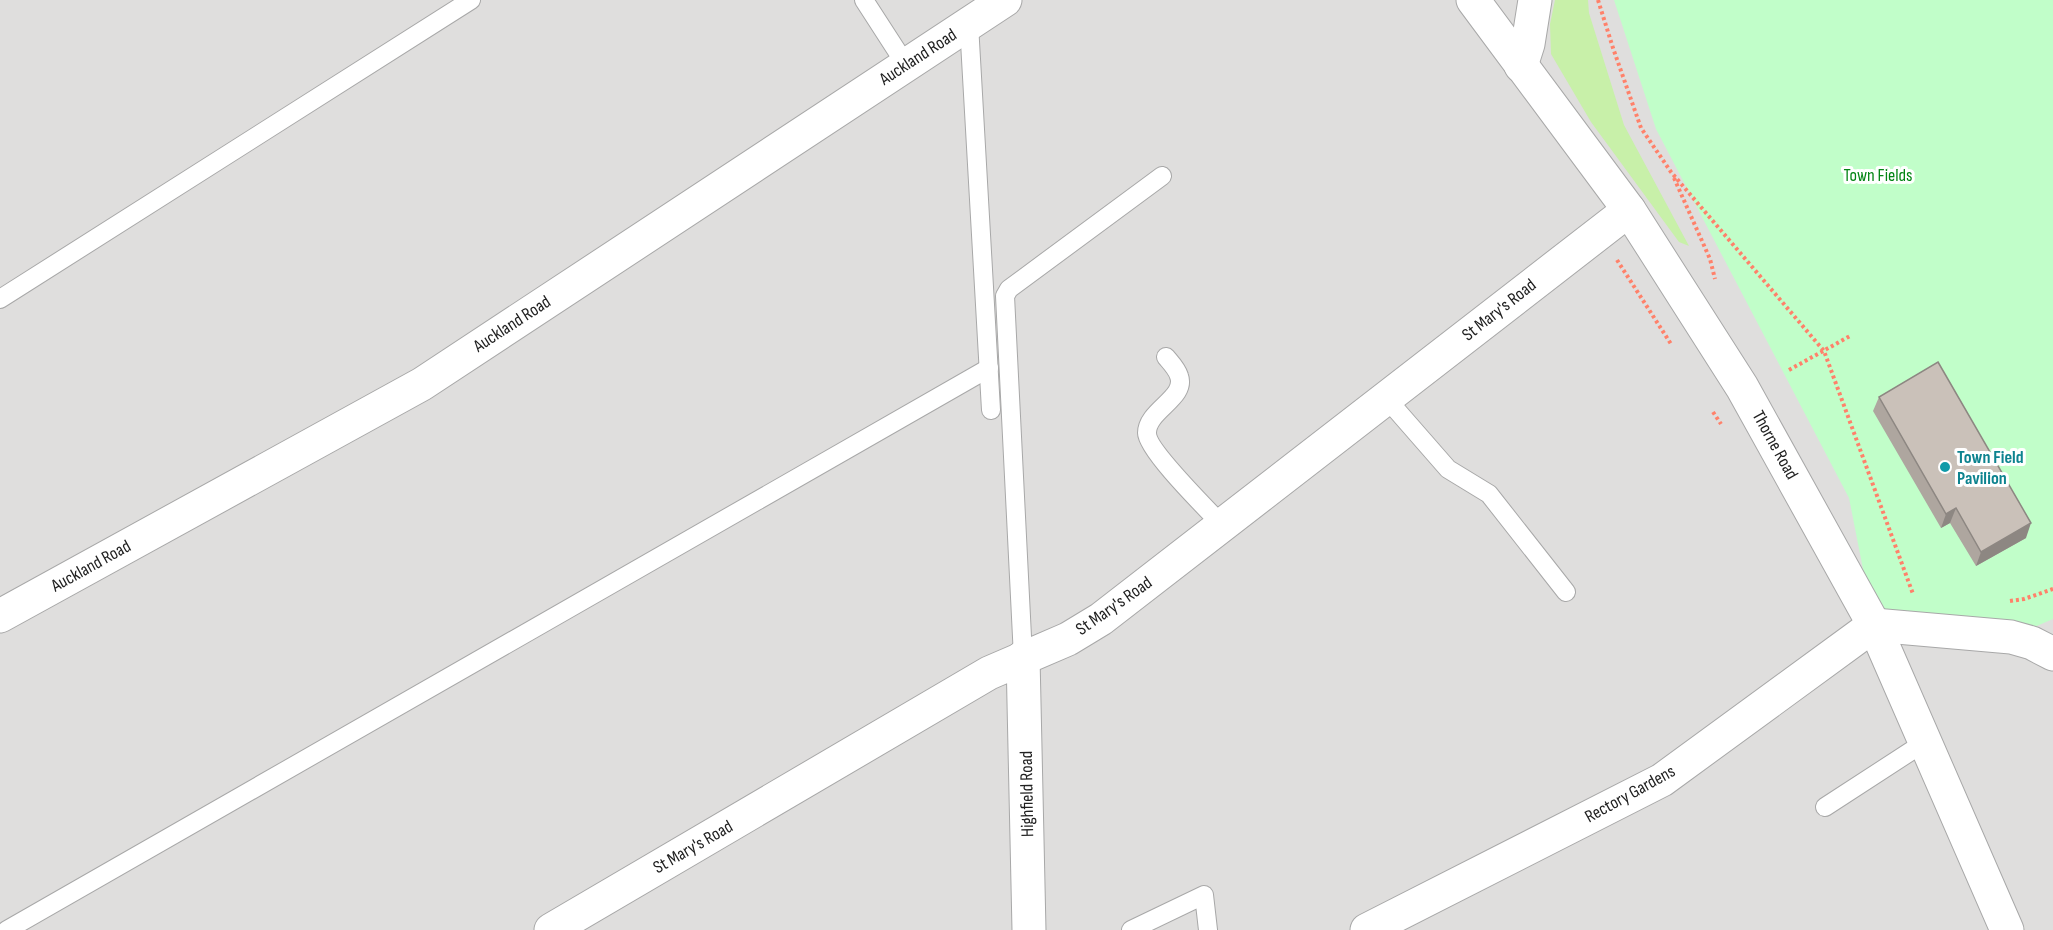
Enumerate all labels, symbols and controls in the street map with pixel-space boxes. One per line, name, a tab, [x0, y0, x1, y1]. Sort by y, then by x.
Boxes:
street label: Auckland Road	[875, 24, 960, 90]
park label: Town Fields	[1843, 165, 1913, 186]
street label: St Mary's Road	[1458, 275, 1540, 345]
street label: Auckland Road	[469, 291, 554, 357]
street label: Thorne Road	[1748, 407, 1802, 483]
place label: Town Field Pavilion	[1957, 447, 2024, 489]
marker: Town Field Pavilion	[1938, 460, 1952, 474]
street label: Auckland Road	[47, 536, 134, 597]
street label: St Mary's Road	[1072, 572, 1156, 640]
street label: Highfield Road	[1016, 751, 1038, 837]
street label: Rectory Gardens	[1581, 761, 1679, 827]
street label: St Mary's Road	[650, 816, 736, 878]

